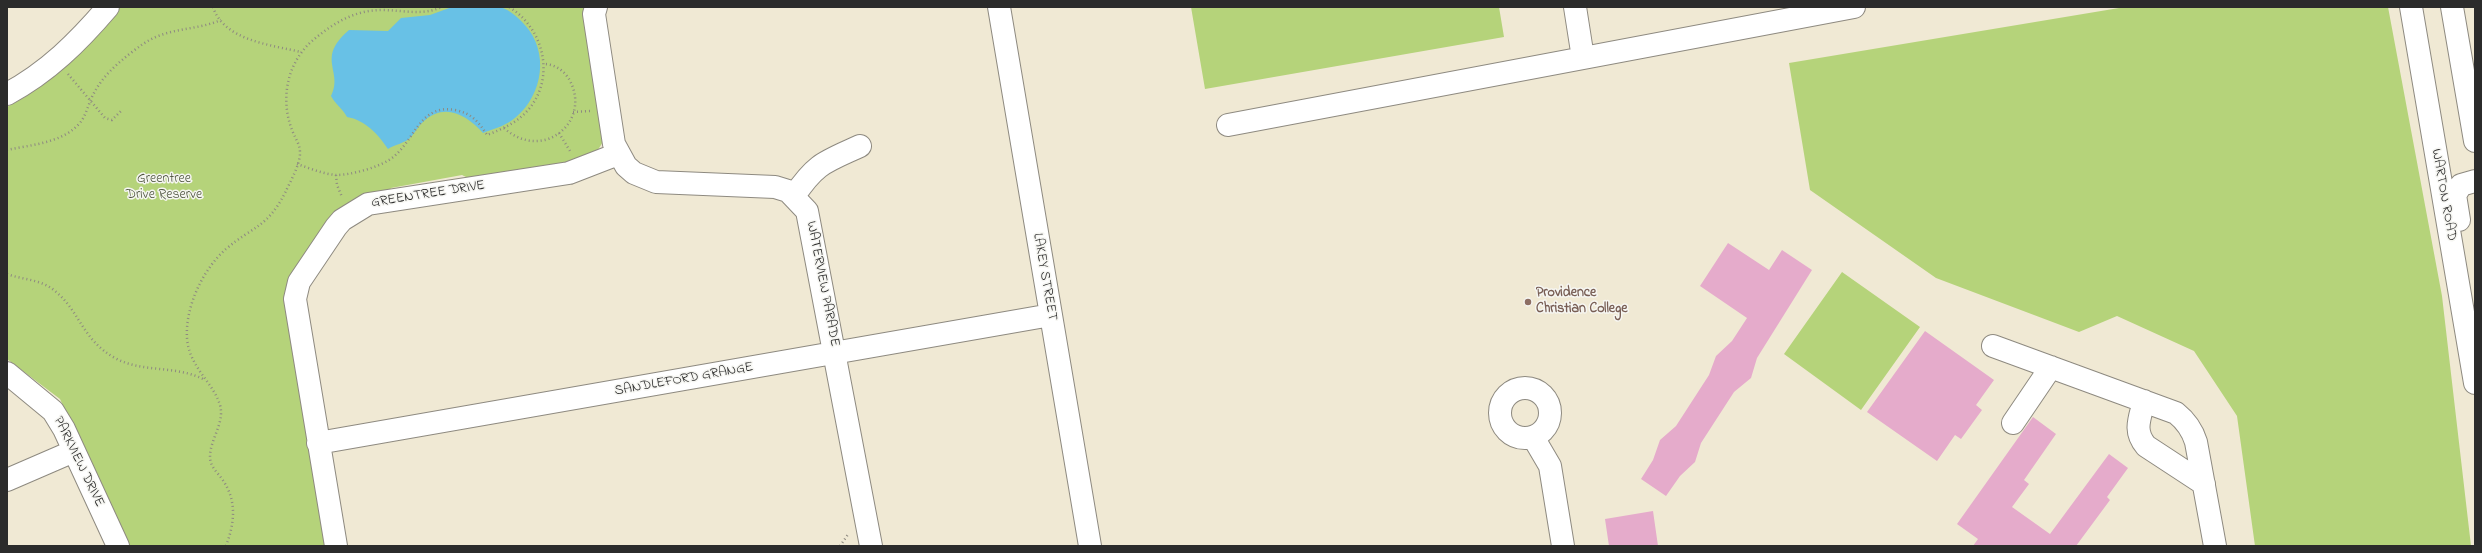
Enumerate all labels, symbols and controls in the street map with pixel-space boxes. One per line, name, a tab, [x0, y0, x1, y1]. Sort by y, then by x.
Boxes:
street label: WARTON ROAD	[2427, 148, 2459, 242]
park label: Greentree Drive Reserve	[126, 172, 202, 204]
street label: GREENTREE DRIVE	[370, 178, 486, 212]
street label: WATERVIEW PARADE	[802, 220, 842, 348]
street label: LAKEY STREET	[1028, 232, 1060, 322]
place label: Providence Christian College	[1536, 286, 1628, 318]
marker: Providence Christian College	[1523, 297, 1533, 307]
street label: SANDLEFORD GRANGE	[613, 360, 755, 400]
street label: PARKVIEW DRIVE	[49, 414, 107, 510]

